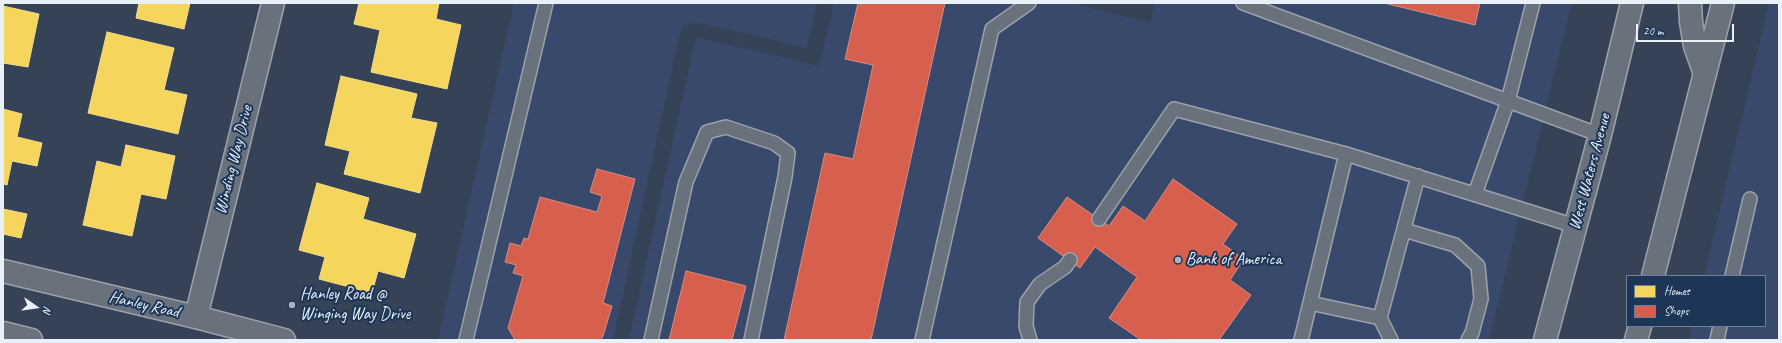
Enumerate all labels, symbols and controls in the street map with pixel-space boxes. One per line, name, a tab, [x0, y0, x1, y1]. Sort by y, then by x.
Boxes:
scale bar	[1638, 16, 1736, 42]
text: 20 m	[1643, 23, 1663, 39]
street label: Winding Way Drive	[211, 104, 257, 216]
street label: West Waters Avenue	[1565, 112, 1615, 232]
place label: Bank of America	[1186, 250, 1281, 270]
marker: Bank of America	[1173, 255, 1183, 265]
legend	[1626, 275, 1766, 327]
text: Homes	[1664, 283, 1690, 299]
place label: Hanley Road @ Winging Way Drive	[300, 285, 410, 325]
north arrow	[16, 287, 56, 327]
street label: Hanley Road	[107, 287, 181, 323]
marker: Hanley Road @ Winging Way Drive	[287, 300, 297, 310]
text: Shops	[1664, 303, 1689, 319]
text: N	[40, 305, 55, 315]

